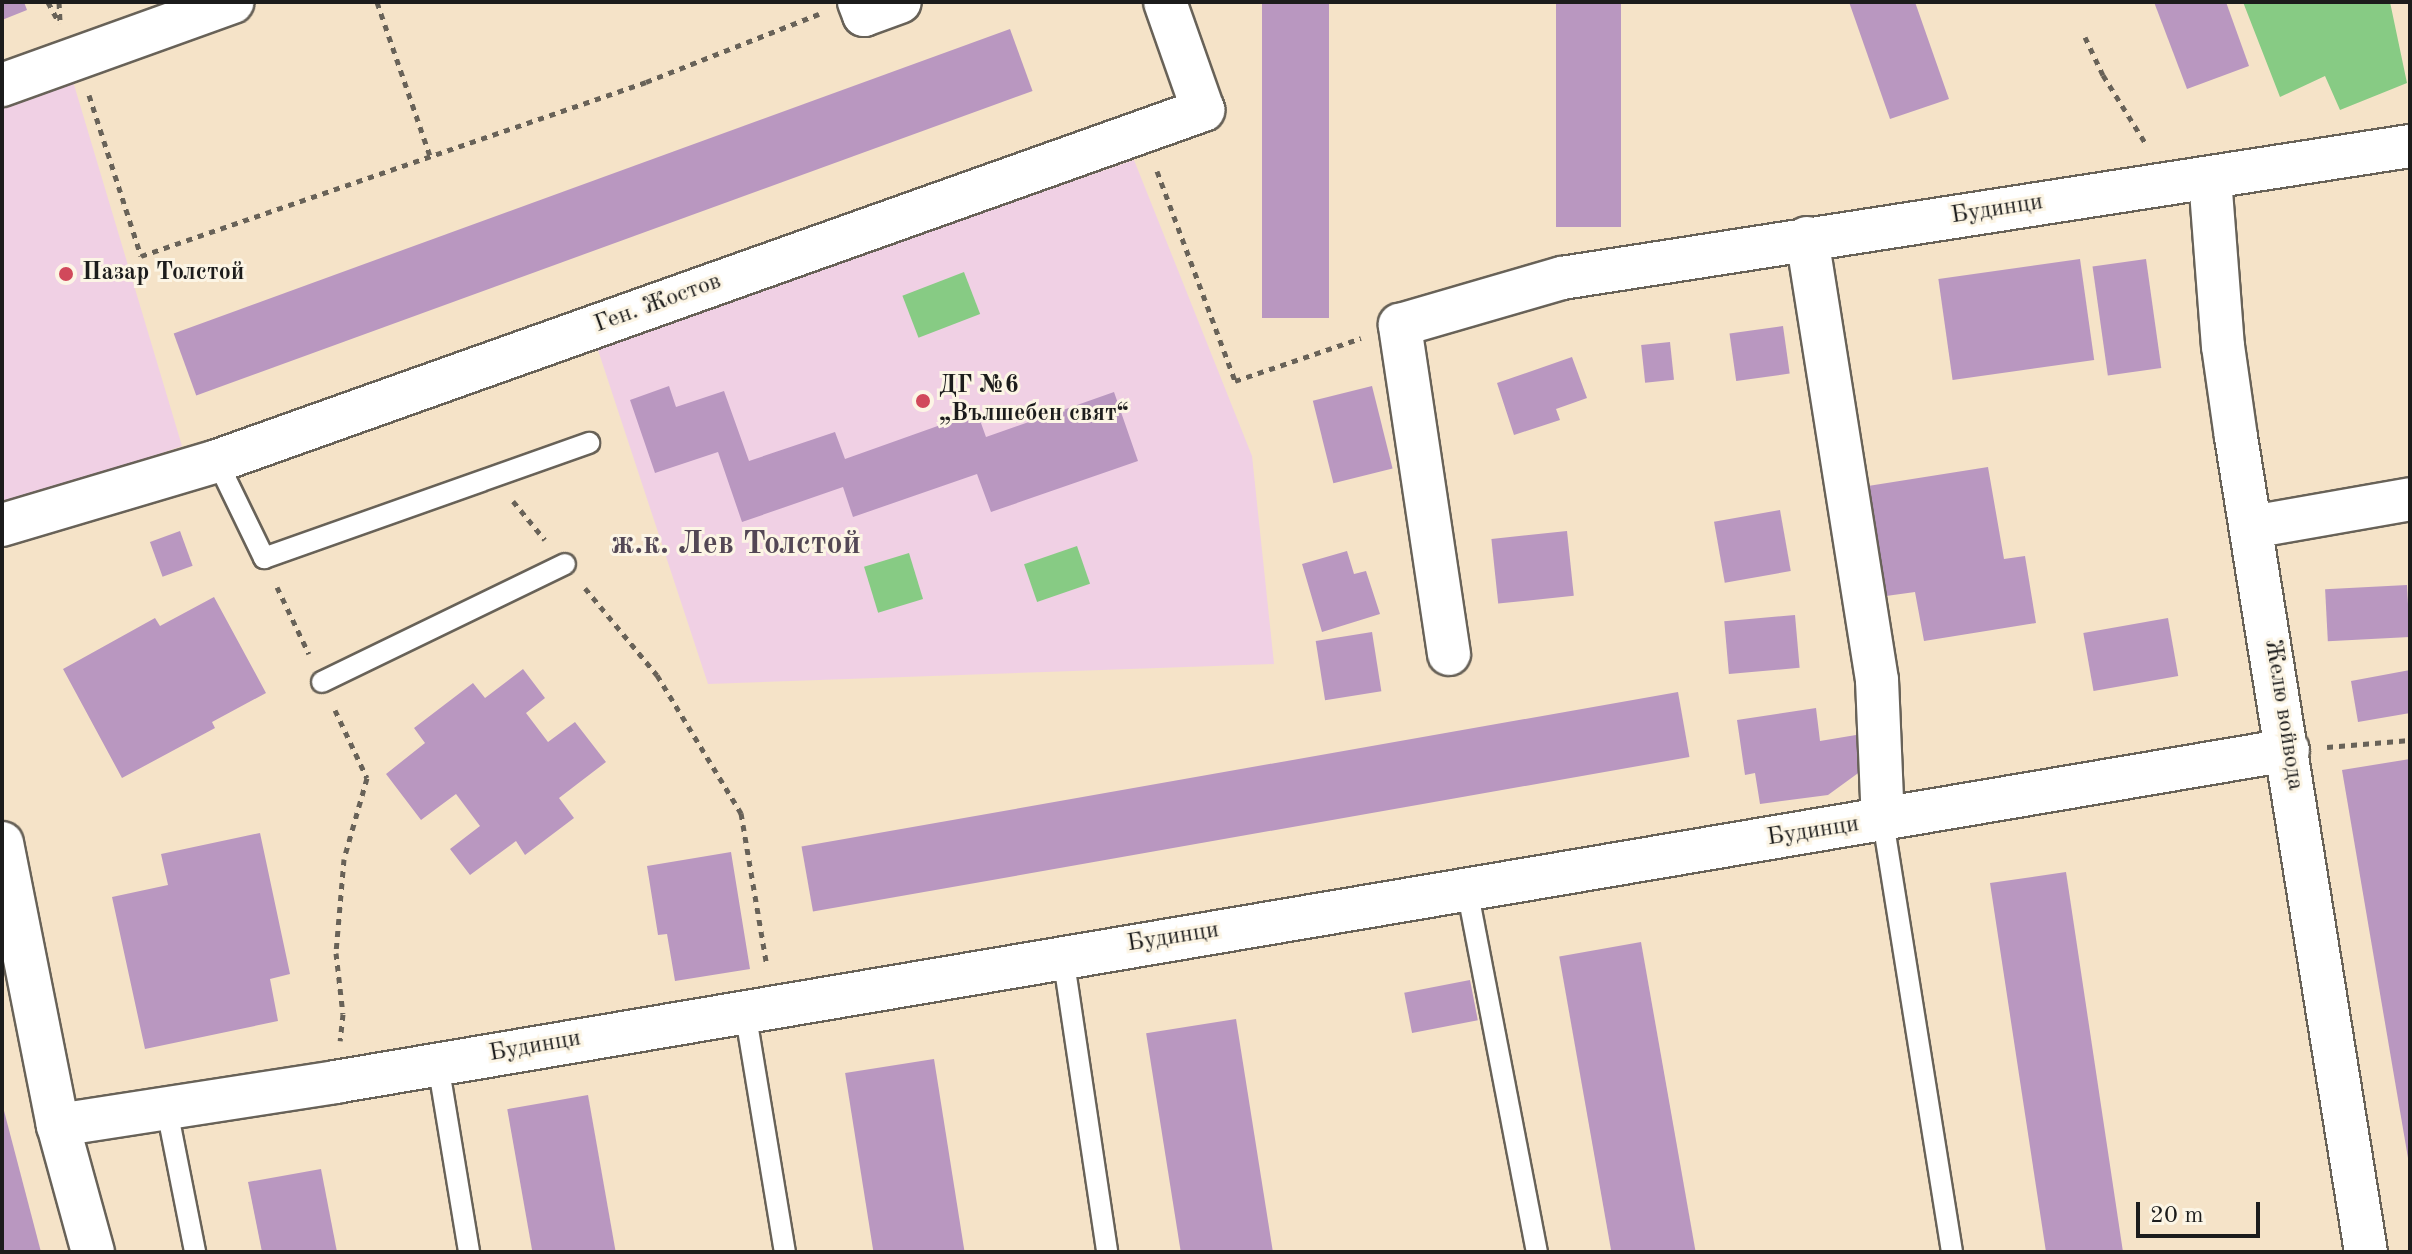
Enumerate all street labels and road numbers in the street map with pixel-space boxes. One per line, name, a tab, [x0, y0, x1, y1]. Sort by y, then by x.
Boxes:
street label: Будинци	[1949, 189, 2045, 231]
street label: Ген. Жостов	[591, 268, 725, 340]
street label: Желю войвода	[2257, 637, 2309, 793]
street label: Будинци	[1765, 811, 1861, 853]
street label: Будинци	[1125, 917, 1221, 959]
street label: Будинци	[487, 1025, 583, 1069]

